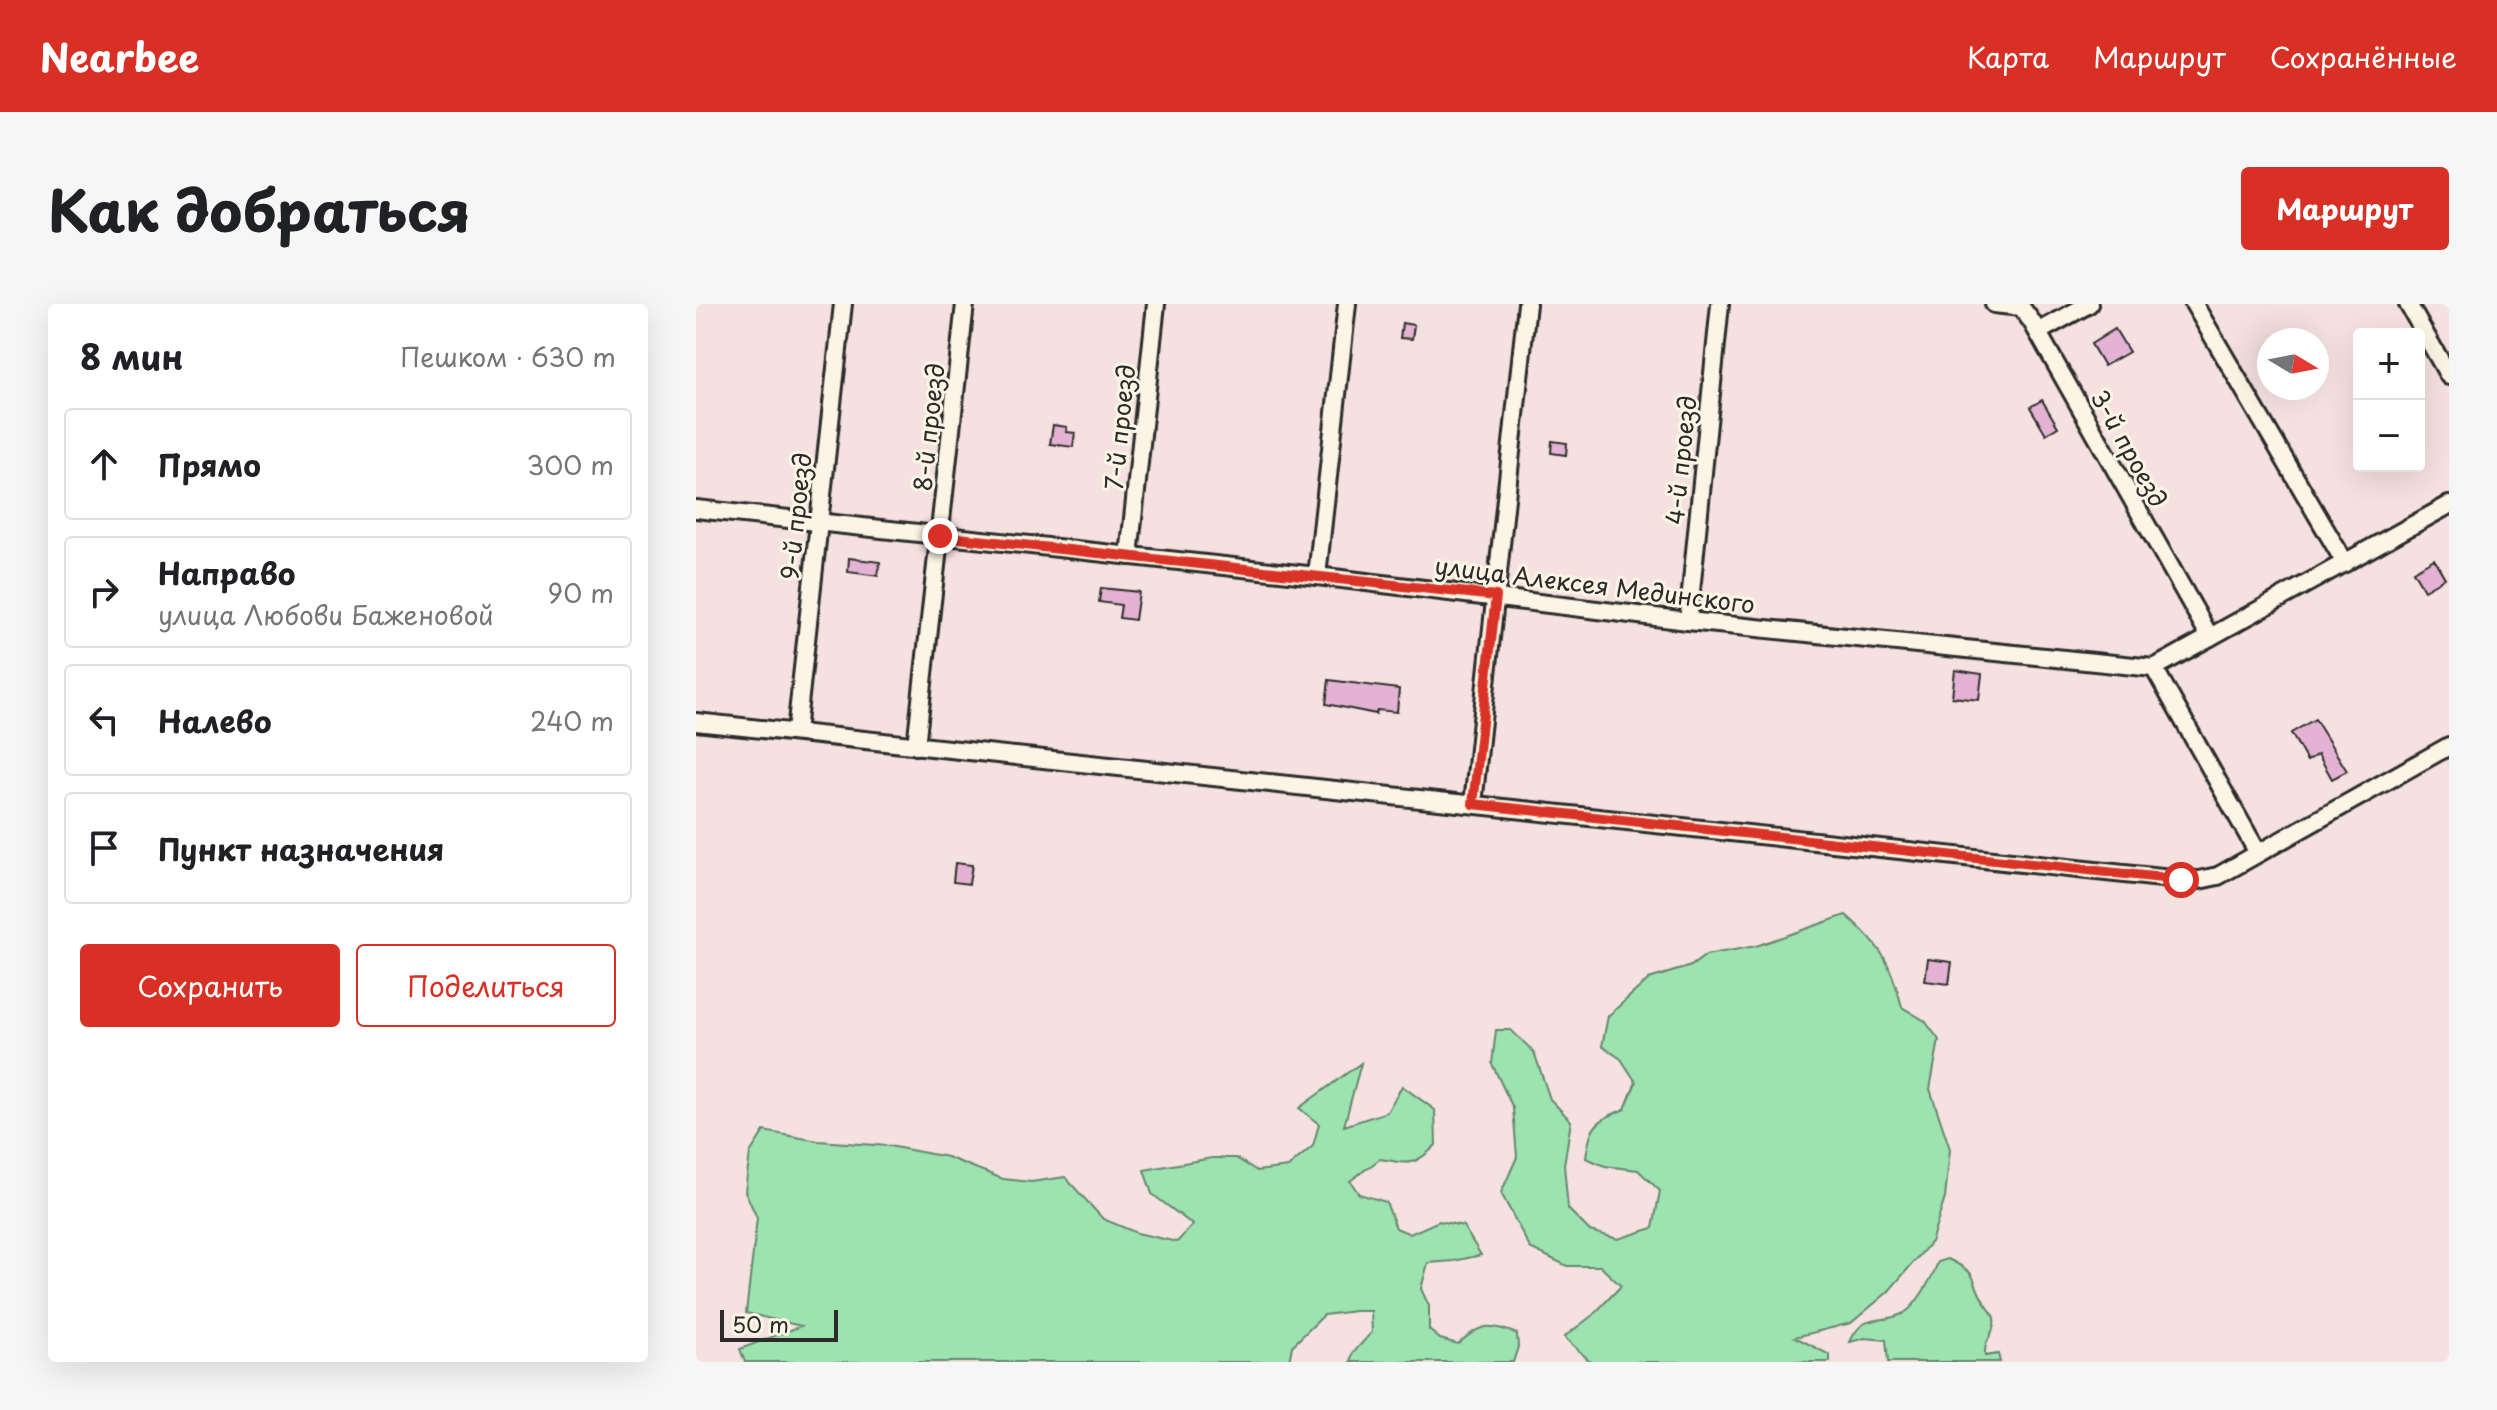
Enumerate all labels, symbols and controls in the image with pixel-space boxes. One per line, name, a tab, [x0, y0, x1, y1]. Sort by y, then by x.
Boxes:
text: Nearbee	[40, 28, 199, 85]
text: Карта	[1967, 35, 2049, 78]
text: Маршрут	[2093, 35, 2226, 78]
text: Сохранённые	[2270, 35, 2457, 78]
text: Как добраться	[48, 166, 471, 251]
button: Маршрут	[2241, 167, 2449, 250]
north arrow	[2257, 328, 2329, 400]
map controls	[2353, 328, 2425, 472]
button: +	[2353, 328, 2425, 400]
text: 8 мин	[80, 330, 183, 382]
text: Пешком · 630 m	[400, 337, 616, 376]
street label: 8-й проезд	[903, 361, 953, 493]
street label: 7-й проезд	[1094, 362, 1144, 492]
street label: 3-й проезд	[2083, 383, 2177, 513]
street label: 4-й проезд	[1655, 394, 1705, 526]
button: −	[2353, 400, 2425, 472]
icon: ahead	[82, 442, 126, 486]
text: Прямо	[158, 442, 261, 487]
text: 300 m	[527, 445, 614, 484]
street label: 9-й проезд	[770, 451, 820, 581]
route end	[922, 518, 958, 554]
street label: улица Алексея Мединского	[1433, 546, 1757, 622]
text: Направо	[158, 550, 296, 595]
icon: right	[82, 570, 126, 614]
text: 90 m	[547, 573, 614, 612]
text: улица Любови Баженовой	[158, 595, 494, 634]
icon: left	[82, 698, 126, 742]
text: Налево	[158, 698, 272, 743]
text: 240 m	[530, 701, 614, 740]
icon: arrive	[82, 826, 126, 870]
text: Пункт назначения	[158, 826, 444, 871]
route start	[2163, 862, 2199, 898]
button: Сохранить	[80, 944, 340, 1027]
button: Поделиться	[356, 944, 616, 1027]
scale bar	[720, 1306, 838, 1342]
text: 50 m	[732, 1307, 789, 1340]

